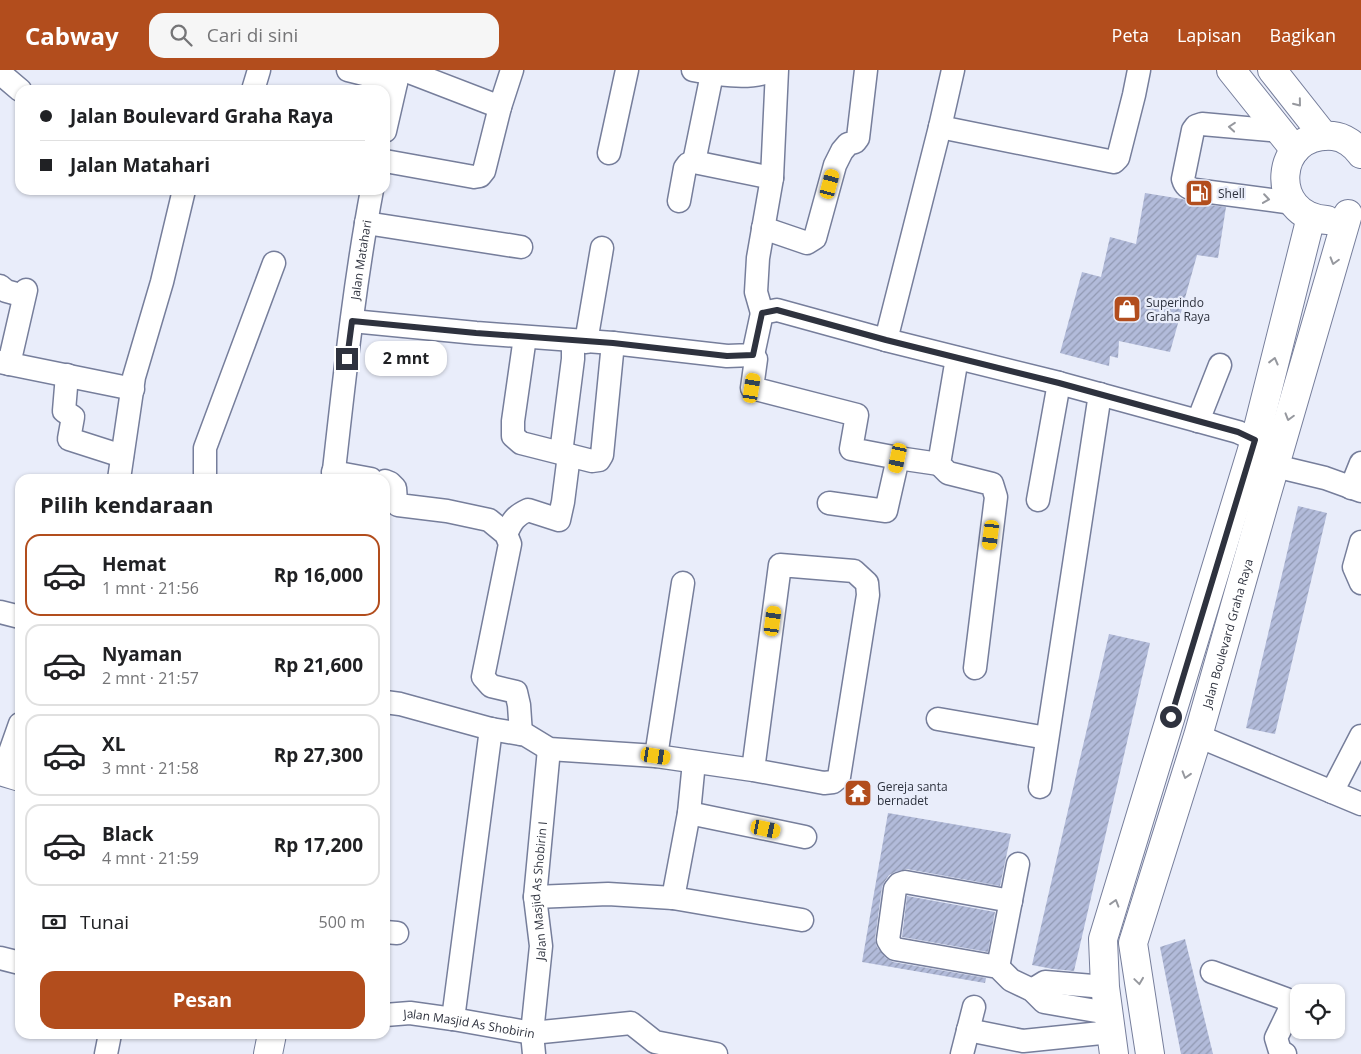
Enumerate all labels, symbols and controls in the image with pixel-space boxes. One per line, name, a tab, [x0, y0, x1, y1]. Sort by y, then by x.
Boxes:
search box	[149, 13, 499, 58]
text: Cabway	[25, 19, 119, 52]
icon: search	[167, 21, 195, 49]
text: Cari di sini	[207, 22, 298, 48]
text: Peta	[1112, 23, 1149, 47]
text: Lapisan	[1177, 23, 1242, 47]
text: Bagikan	[1270, 23, 1336, 47]
one-way arrow	[1292, 97, 1300, 106]
text: Jalan Boulevard Graha Raya	[70, 103, 333, 129]
one-way arrow	[1227, 121, 1235, 132]
text: Jalan Matahari	[70, 152, 210, 178]
car	[818, 168, 841, 200]
fuel station icon: Shell	[1184, 178, 1214, 208]
place label: Shell	[1218, 185, 1245, 202]
one-way arrow	[1261, 194, 1270, 204]
street label: Jalan Matahari	[346, 218, 375, 302]
one-way arrow	[1330, 256, 1340, 264]
shop icon: Superindo Graha Raya	[1112, 294, 1142, 324]
place label: Superindo Graha Raya	[1146, 294, 1210, 325]
callout: 2 mnt	[364, 342, 447, 376]
text: 2 mnt	[383, 347, 429, 369]
route end	[336, 348, 358, 370]
one-way arrow	[1269, 357, 1279, 365]
car	[742, 372, 761, 404]
one-way arrow	[1284, 412, 1294, 420]
car	[887, 442, 908, 474]
text: Pilih kendaraan	[40, 489, 213, 519]
car	[981, 519, 1000, 551]
text: Hemat	[102, 551, 166, 577]
icon: car	[42, 553, 87, 598]
street label: Jalan Boulevard Graha Raya	[1198, 557, 1256, 711]
text: Rp 16,000	[274, 562, 363, 588]
text: 1 mnt · 21:56	[102, 577, 199, 599]
car	[763, 605, 782, 637]
text: Nyaman	[102, 641, 182, 667]
icon: car	[42, 643, 87, 688]
text: Rp 21,600	[274, 652, 363, 678]
text: 2 mnt · 21:57	[102, 667, 199, 689]
route start	[1160, 706, 1182, 728]
text: XL	[102, 731, 125, 757]
icon: car	[42, 733, 87, 778]
text: Rp 27,300	[274, 742, 363, 768]
car	[640, 746, 671, 766]
text: 3 mnt · 21:58	[102, 757, 199, 779]
one-way arrow	[1182, 770, 1192, 778]
temple icon: Gereja santa bernadet	[843, 778, 873, 808]
place label: Gereja santa bernadet	[877, 778, 948, 809]
car	[749, 819, 782, 839]
text: Black	[102, 821, 154, 847]
street label: Jalan Masjid As Shobirin I	[526, 821, 551, 962]
icon: car	[42, 823, 87, 868]
text: Rp 17,200	[274, 832, 363, 858]
text: 4 mnt · 21:59	[102, 847, 199, 869]
one-way arrow	[1109, 899, 1119, 907]
icon: cash	[40, 908, 68, 936]
text: Tunai	[80, 909, 129, 935]
text: 500 m	[319, 911, 365, 933]
button: Pesan	[40, 971, 365, 1029]
one-way arrow	[1133, 978, 1144, 986]
map controls	[1290, 984, 1345, 1039]
button: locate	[1290, 984, 1345, 1039]
street label: Jalan Masjid As Shobirin	[402, 1004, 536, 1042]

